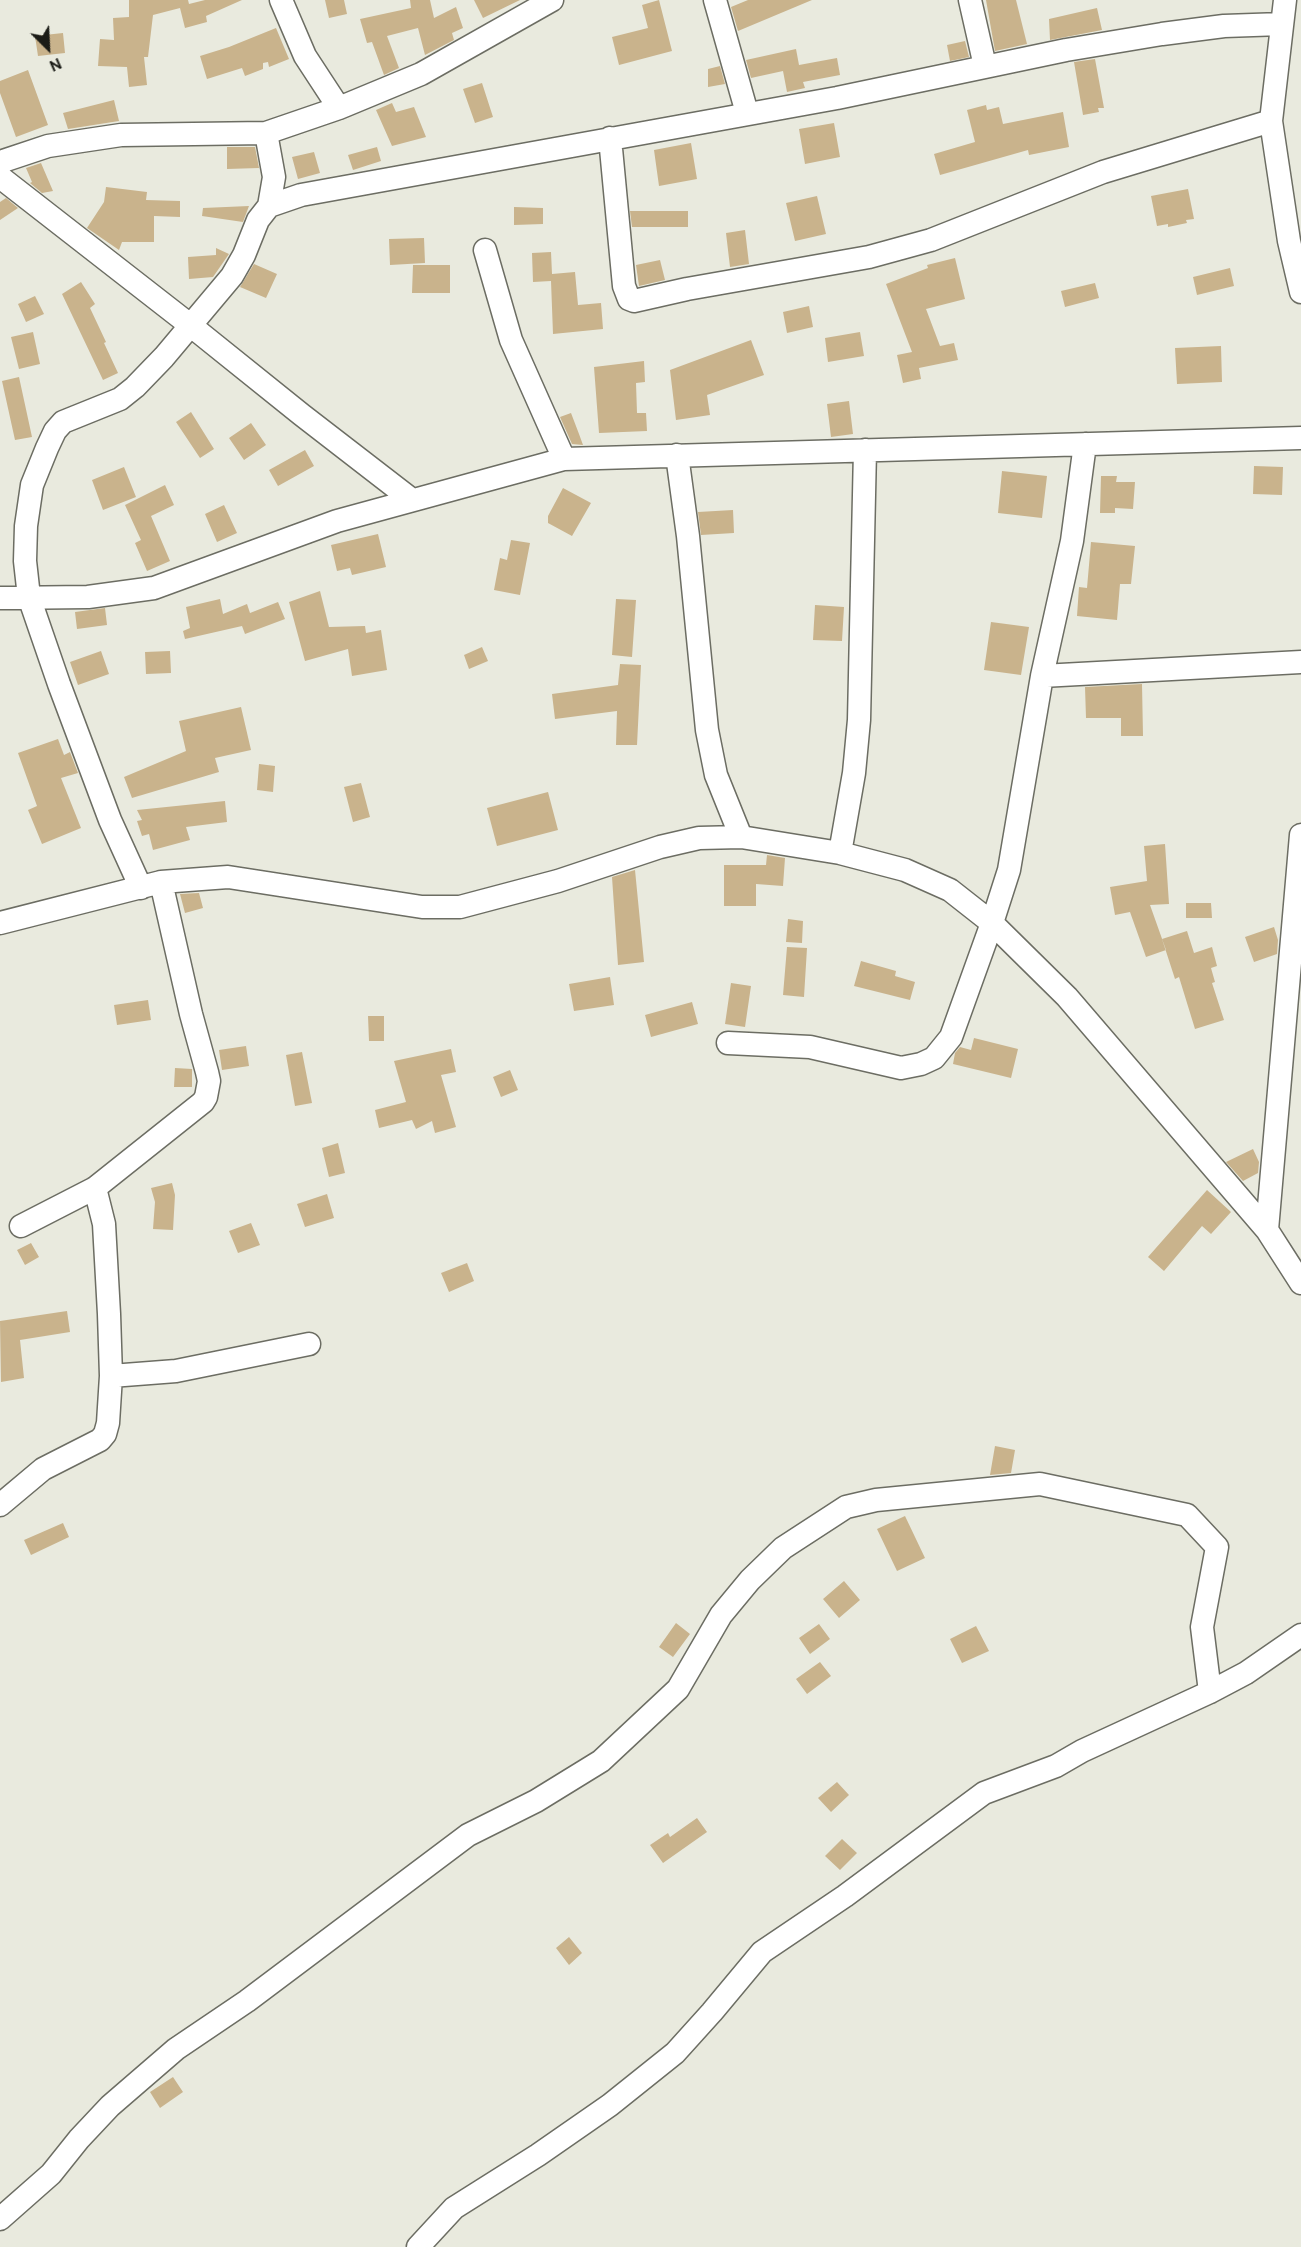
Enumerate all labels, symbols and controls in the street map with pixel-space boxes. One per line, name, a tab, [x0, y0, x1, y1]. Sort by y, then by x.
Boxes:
north arrow	[18, 18, 78, 78]
text: N	[46, 54, 65, 76]

